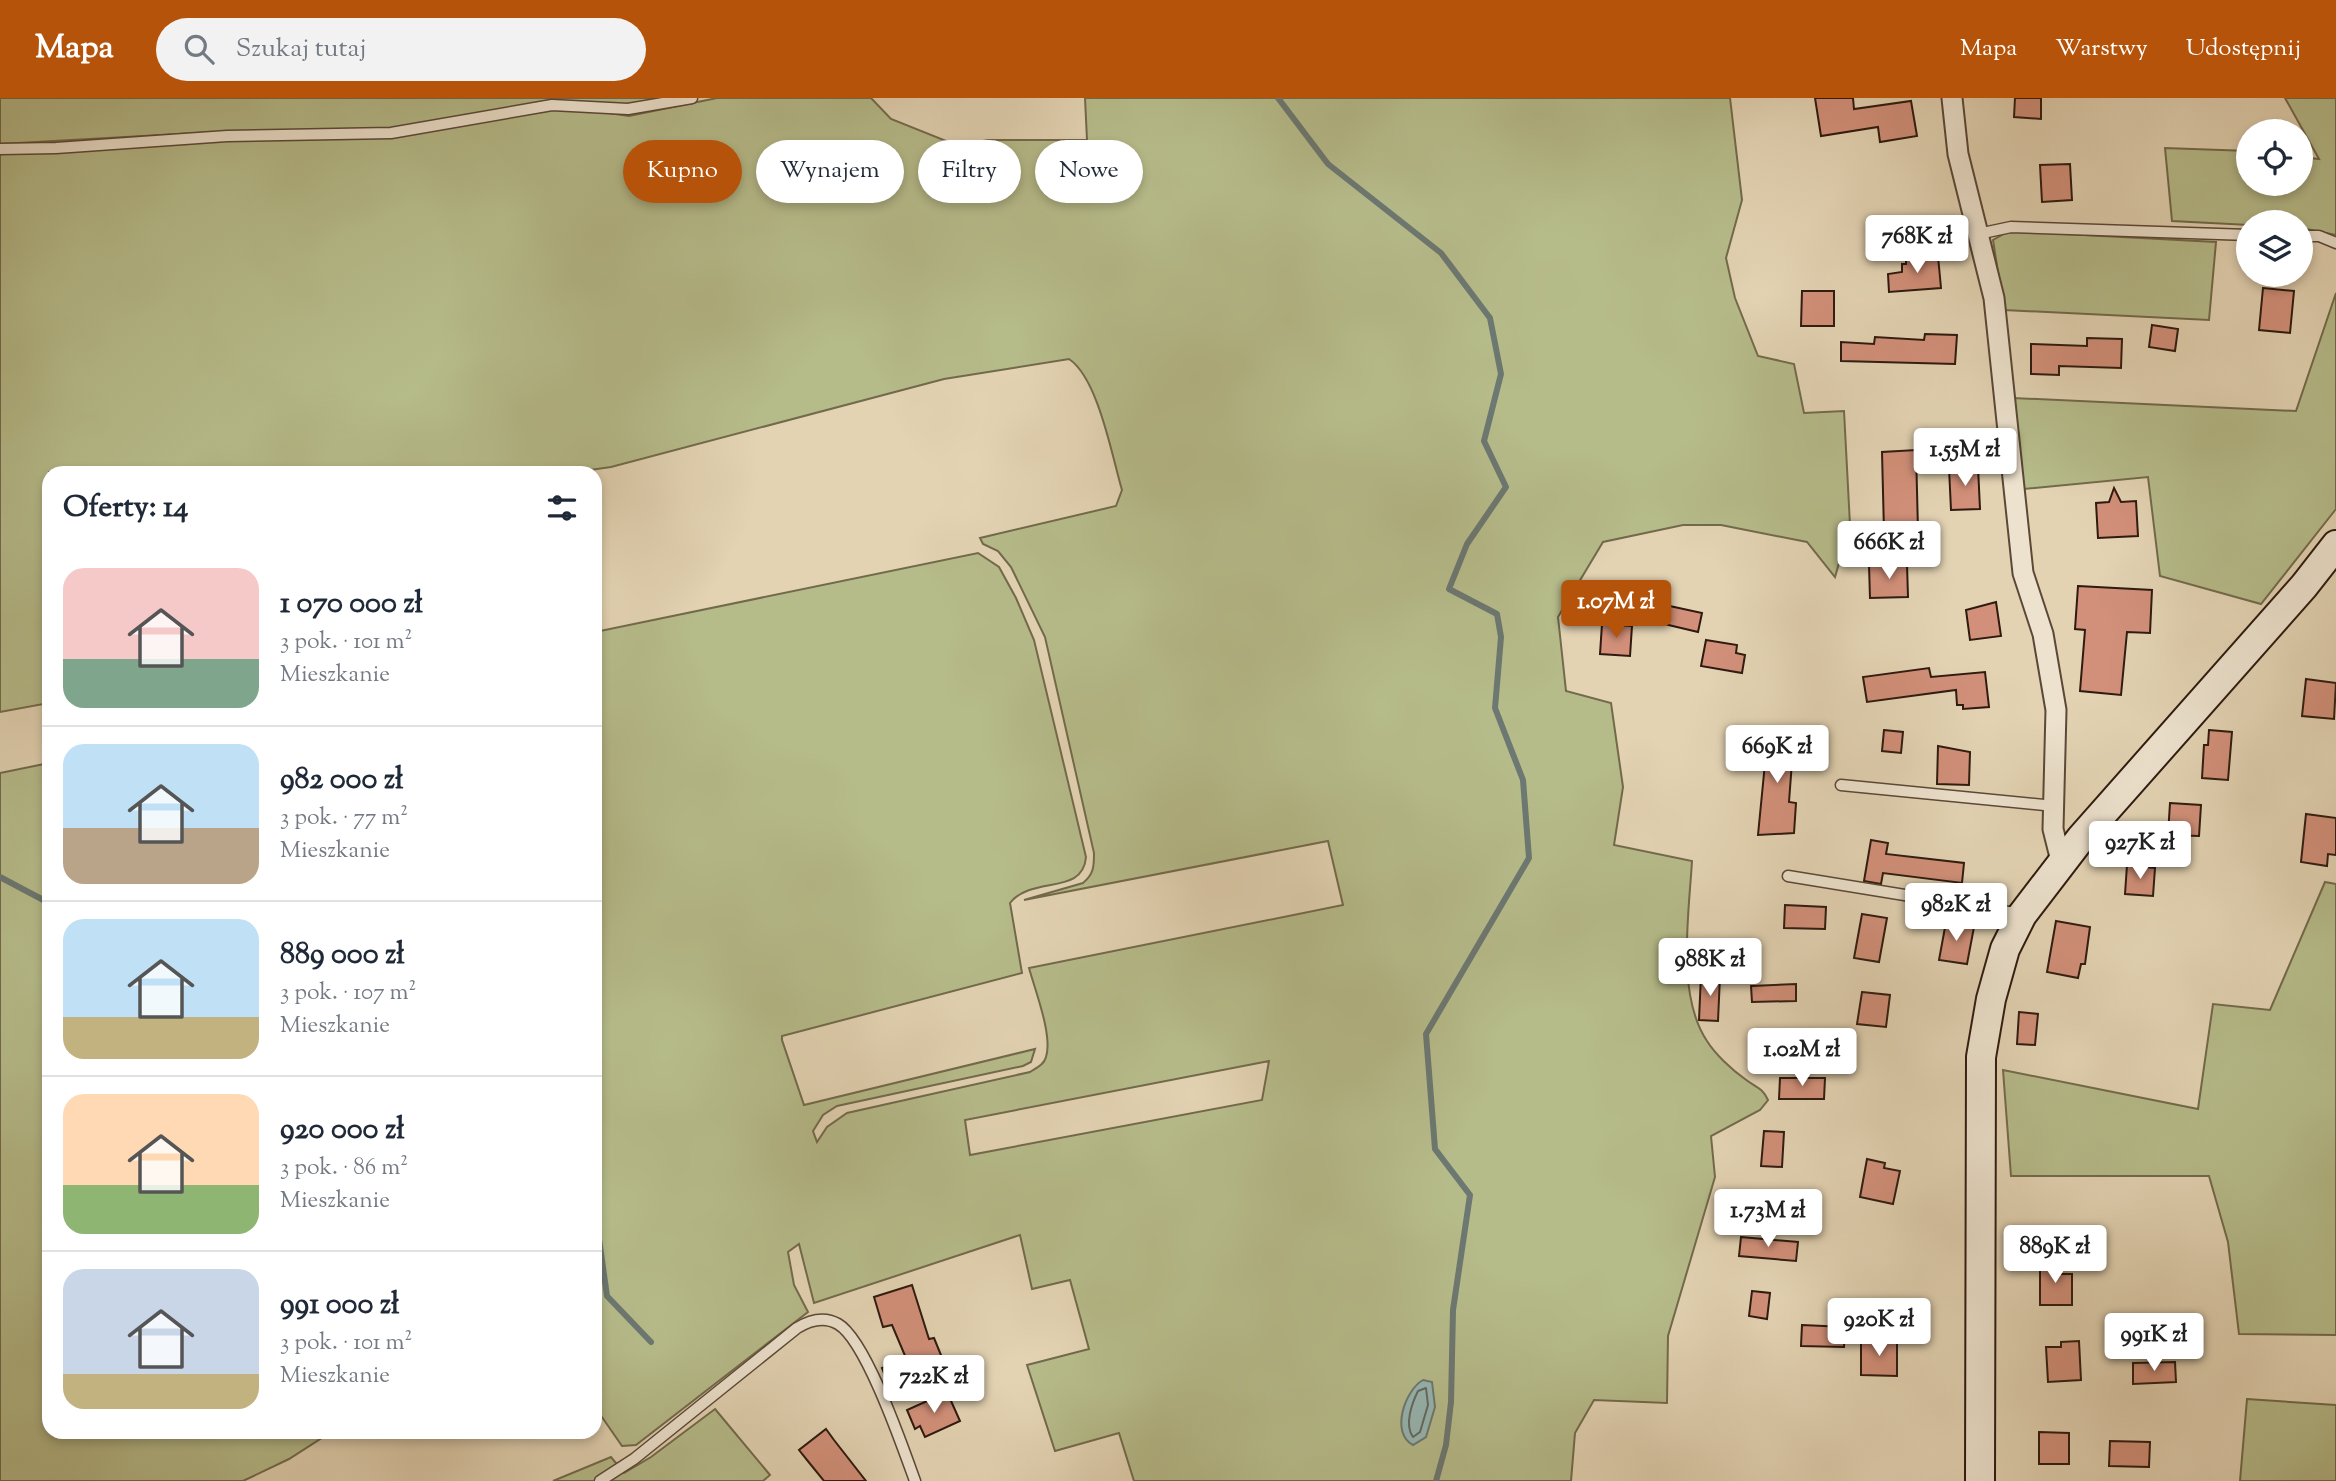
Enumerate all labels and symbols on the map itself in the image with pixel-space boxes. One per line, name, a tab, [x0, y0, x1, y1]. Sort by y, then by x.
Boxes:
pin: 768K zł	[1852, 216, 1982, 275]
pin: 1.55M zł	[1893, 428, 2037, 488]
pin: 666K zł	[1824, 522, 1954, 581]
pin: 1.07M zł	[1544, 580, 1688, 640]
pin: 669K zł	[1712, 726, 1842, 785]
pin: 927K zł	[2075, 822, 2205, 881]
pin: 982K zł	[1891, 884, 2021, 943]
pin: 988K zł	[1645, 939, 1775, 998]
pin: 1.02M zł	[1730, 1028, 1874, 1088]
pin: 1.73M zł	[1696, 1190, 1840, 1249]
pin: 889K zł	[1990, 1226, 2120, 1285]
pin: 920K zł	[1814, 1298, 1944, 1358]
pin: 991K zł	[2089, 1314, 2219, 1373]
pin: 722K zł	[869, 1356, 999, 1415]

